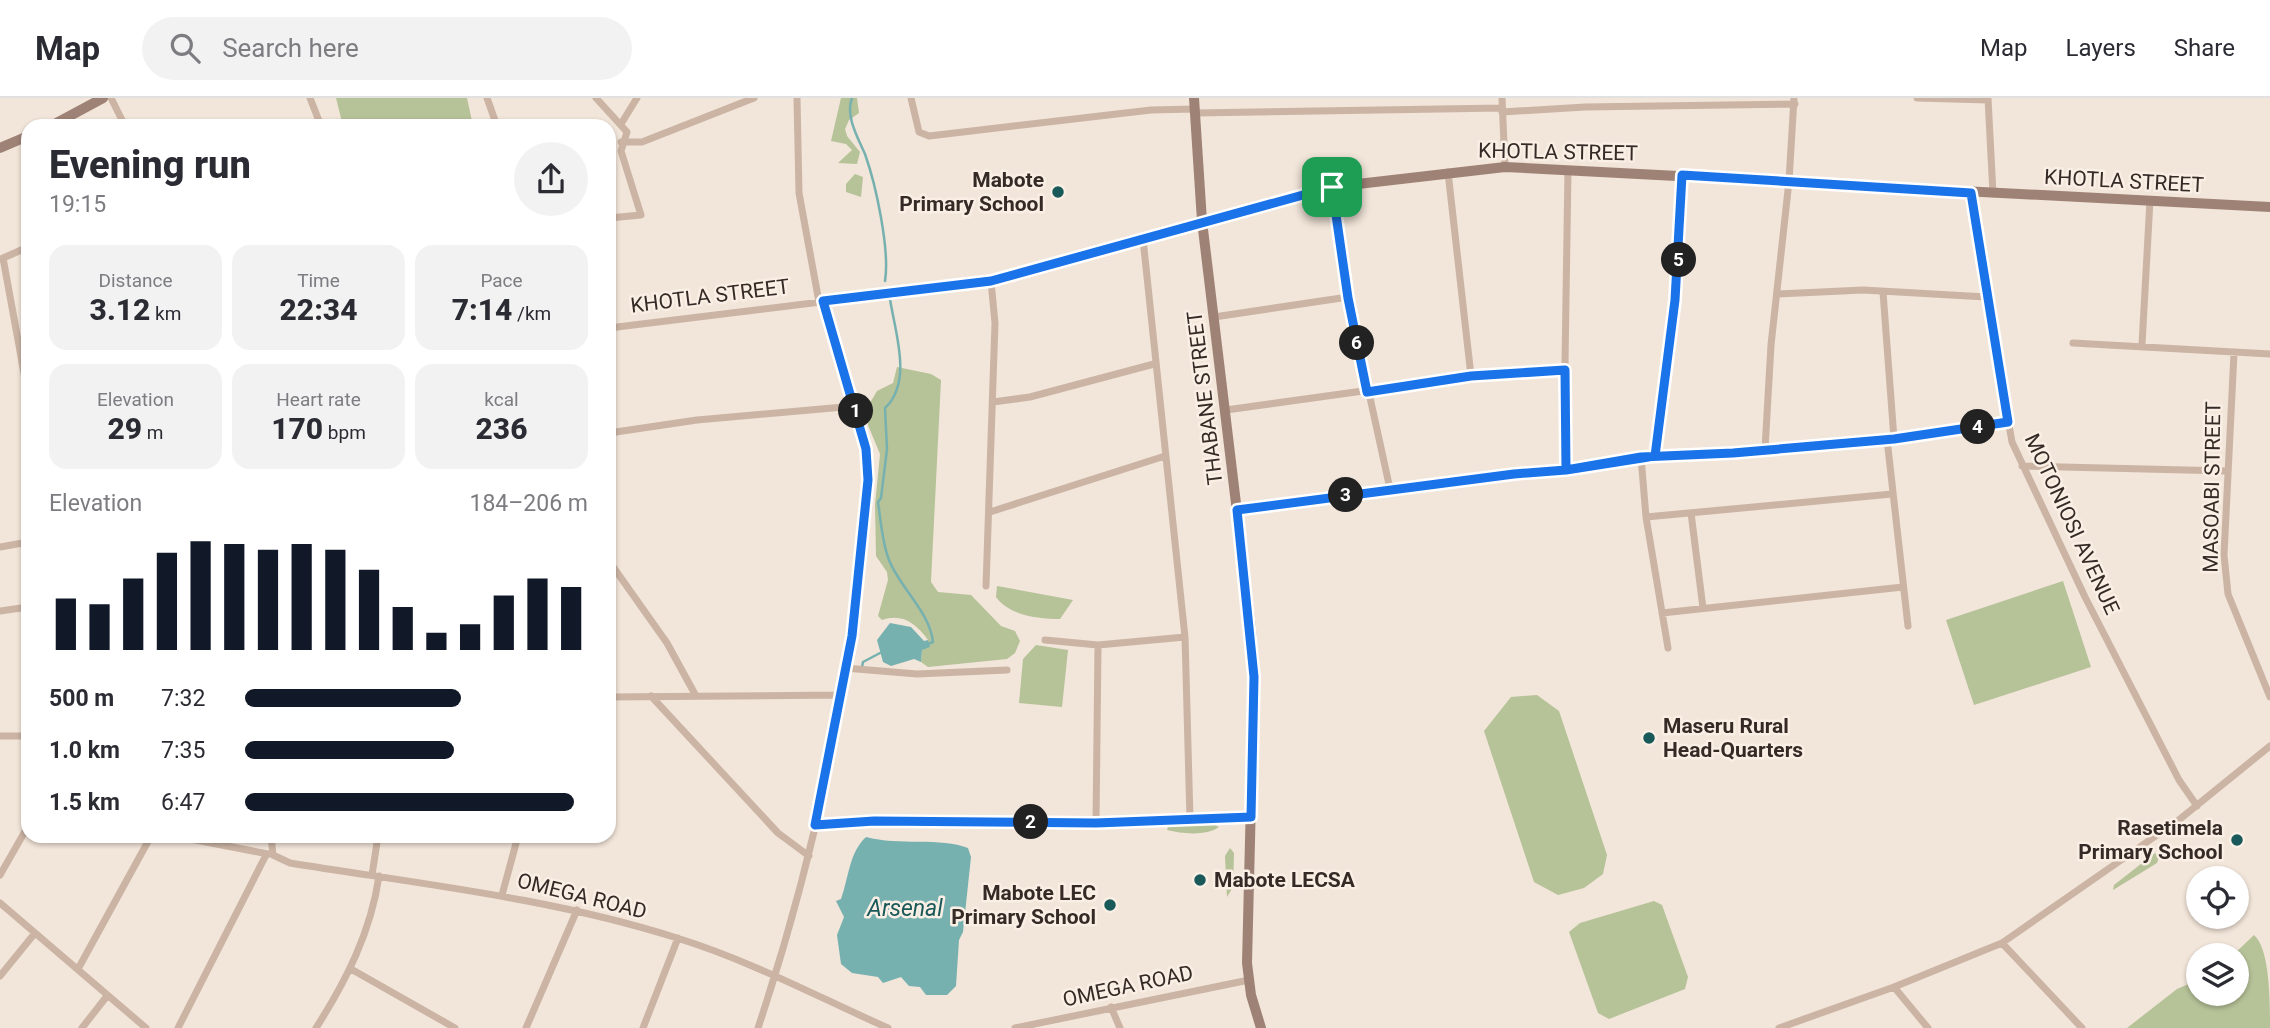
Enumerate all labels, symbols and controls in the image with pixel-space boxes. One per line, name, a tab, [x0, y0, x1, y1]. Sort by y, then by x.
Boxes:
search box	[142, 17, 632, 80]
text: Map	[35, 29, 100, 68]
icon: search	[166, 29, 204, 67]
text: Search here	[222, 33, 359, 63]
text: Map	[1980, 34, 2028, 62]
text: Layers	[2066, 34, 2136, 62]
text: Share	[2174, 34, 2235, 62]
street label: KHOTLA STREET	[1478, 139, 1639, 165]
button: share	[514, 142, 588, 216]
text: Evening run	[49, 143, 251, 187]
pin	[1302, 157, 1362, 217]
street label: KHOTLA STREET	[2044, 165, 2205, 197]
place label: Mabote Primary School	[899, 168, 1044, 216]
icon: arrive	[1313, 168, 1351, 206]
marker: Mabote Primary School	[1050, 184, 1066, 200]
text: 19:15	[49, 191, 106, 218]
pin: 5	[1662, 242, 1696, 278]
text: 5	[1673, 248, 1684, 271]
text: Distance	[99, 269, 172, 292]
text: Time	[297, 269, 340, 292]
text: Pace	[480, 269, 523, 292]
street label: KHOTLA STREET	[629, 274, 791, 318]
text: 3.12	[90, 292, 150, 327]
text: 22:34	[280, 292, 357, 327]
text: 7:14	[452, 292, 512, 327]
text: km	[150, 302, 181, 325]
text: /km	[512, 302, 551, 325]
street label: THABANE STREET	[1182, 309, 1228, 486]
pin: 6	[1340, 326, 1374, 360]
text: 6	[1351, 331, 1362, 354]
text: Elevation	[97, 388, 174, 411]
text: Heart rate	[276, 388, 361, 411]
text: kcal	[484, 388, 519, 411]
pin: 1	[838, 394, 874, 428]
text: 1	[850, 399, 861, 422]
street label: MASOABI STREET	[2199, 401, 2225, 573]
pin: 4	[1960, 410, 1996, 444]
text: 29	[108, 411, 142, 446]
text: 170	[271, 411, 323, 446]
text: 236	[476, 411, 527, 446]
text: 4	[1972, 415, 1983, 438]
text: m	[142, 421, 163, 444]
text: bpm	[323, 421, 366, 444]
street label: MOTONIOSI AVENUE	[2020, 430, 2124, 618]
pin: 3	[1328, 478, 1364, 512]
text: 3	[1340, 483, 1351, 506]
text: Elevation	[49, 490, 142, 517]
text: 184–206 m	[469, 490, 588, 517]
text: 500 m	[49, 685, 114, 712]
text: 7:32	[161, 685, 205, 712]
place label: Maseru Rural Head-Quarters	[1663, 714, 1803, 762]
marker: Maseru Rural Head-Quarters	[1641, 730, 1657, 746]
text: 1.0 km	[49, 737, 120, 764]
text: 7:35	[161, 737, 205, 764]
text: 1.5 km	[49, 789, 120, 816]
text: 6:47	[161, 789, 205, 816]
pin: 2	[1014, 804, 1048, 840]
text: 2	[1025, 810, 1036, 833]
place label: Rasetimela Primary School	[2078, 816, 2223, 864]
marker: Rasetimela Primary School	[2229, 832, 2245, 848]
map controls	[2186, 866, 2249, 1006]
button: locate	[2186, 866, 2249, 929]
street label: OMEGA ROAD	[515, 868, 649, 924]
place label: Mabote LECSA	[1214, 868, 1356, 892]
marker: Mabote LECSA	[1192, 872, 1208, 888]
place label: Mabote LEC Primary School	[951, 881, 1096, 929]
water label: Arsenal	[866, 895, 943, 922]
marker: Mabote LEC Primary School	[1102, 897, 1118, 913]
button: layers	[2186, 943, 2249, 1006]
street label: OMEGA ROAD	[1061, 960, 1195, 1012]

